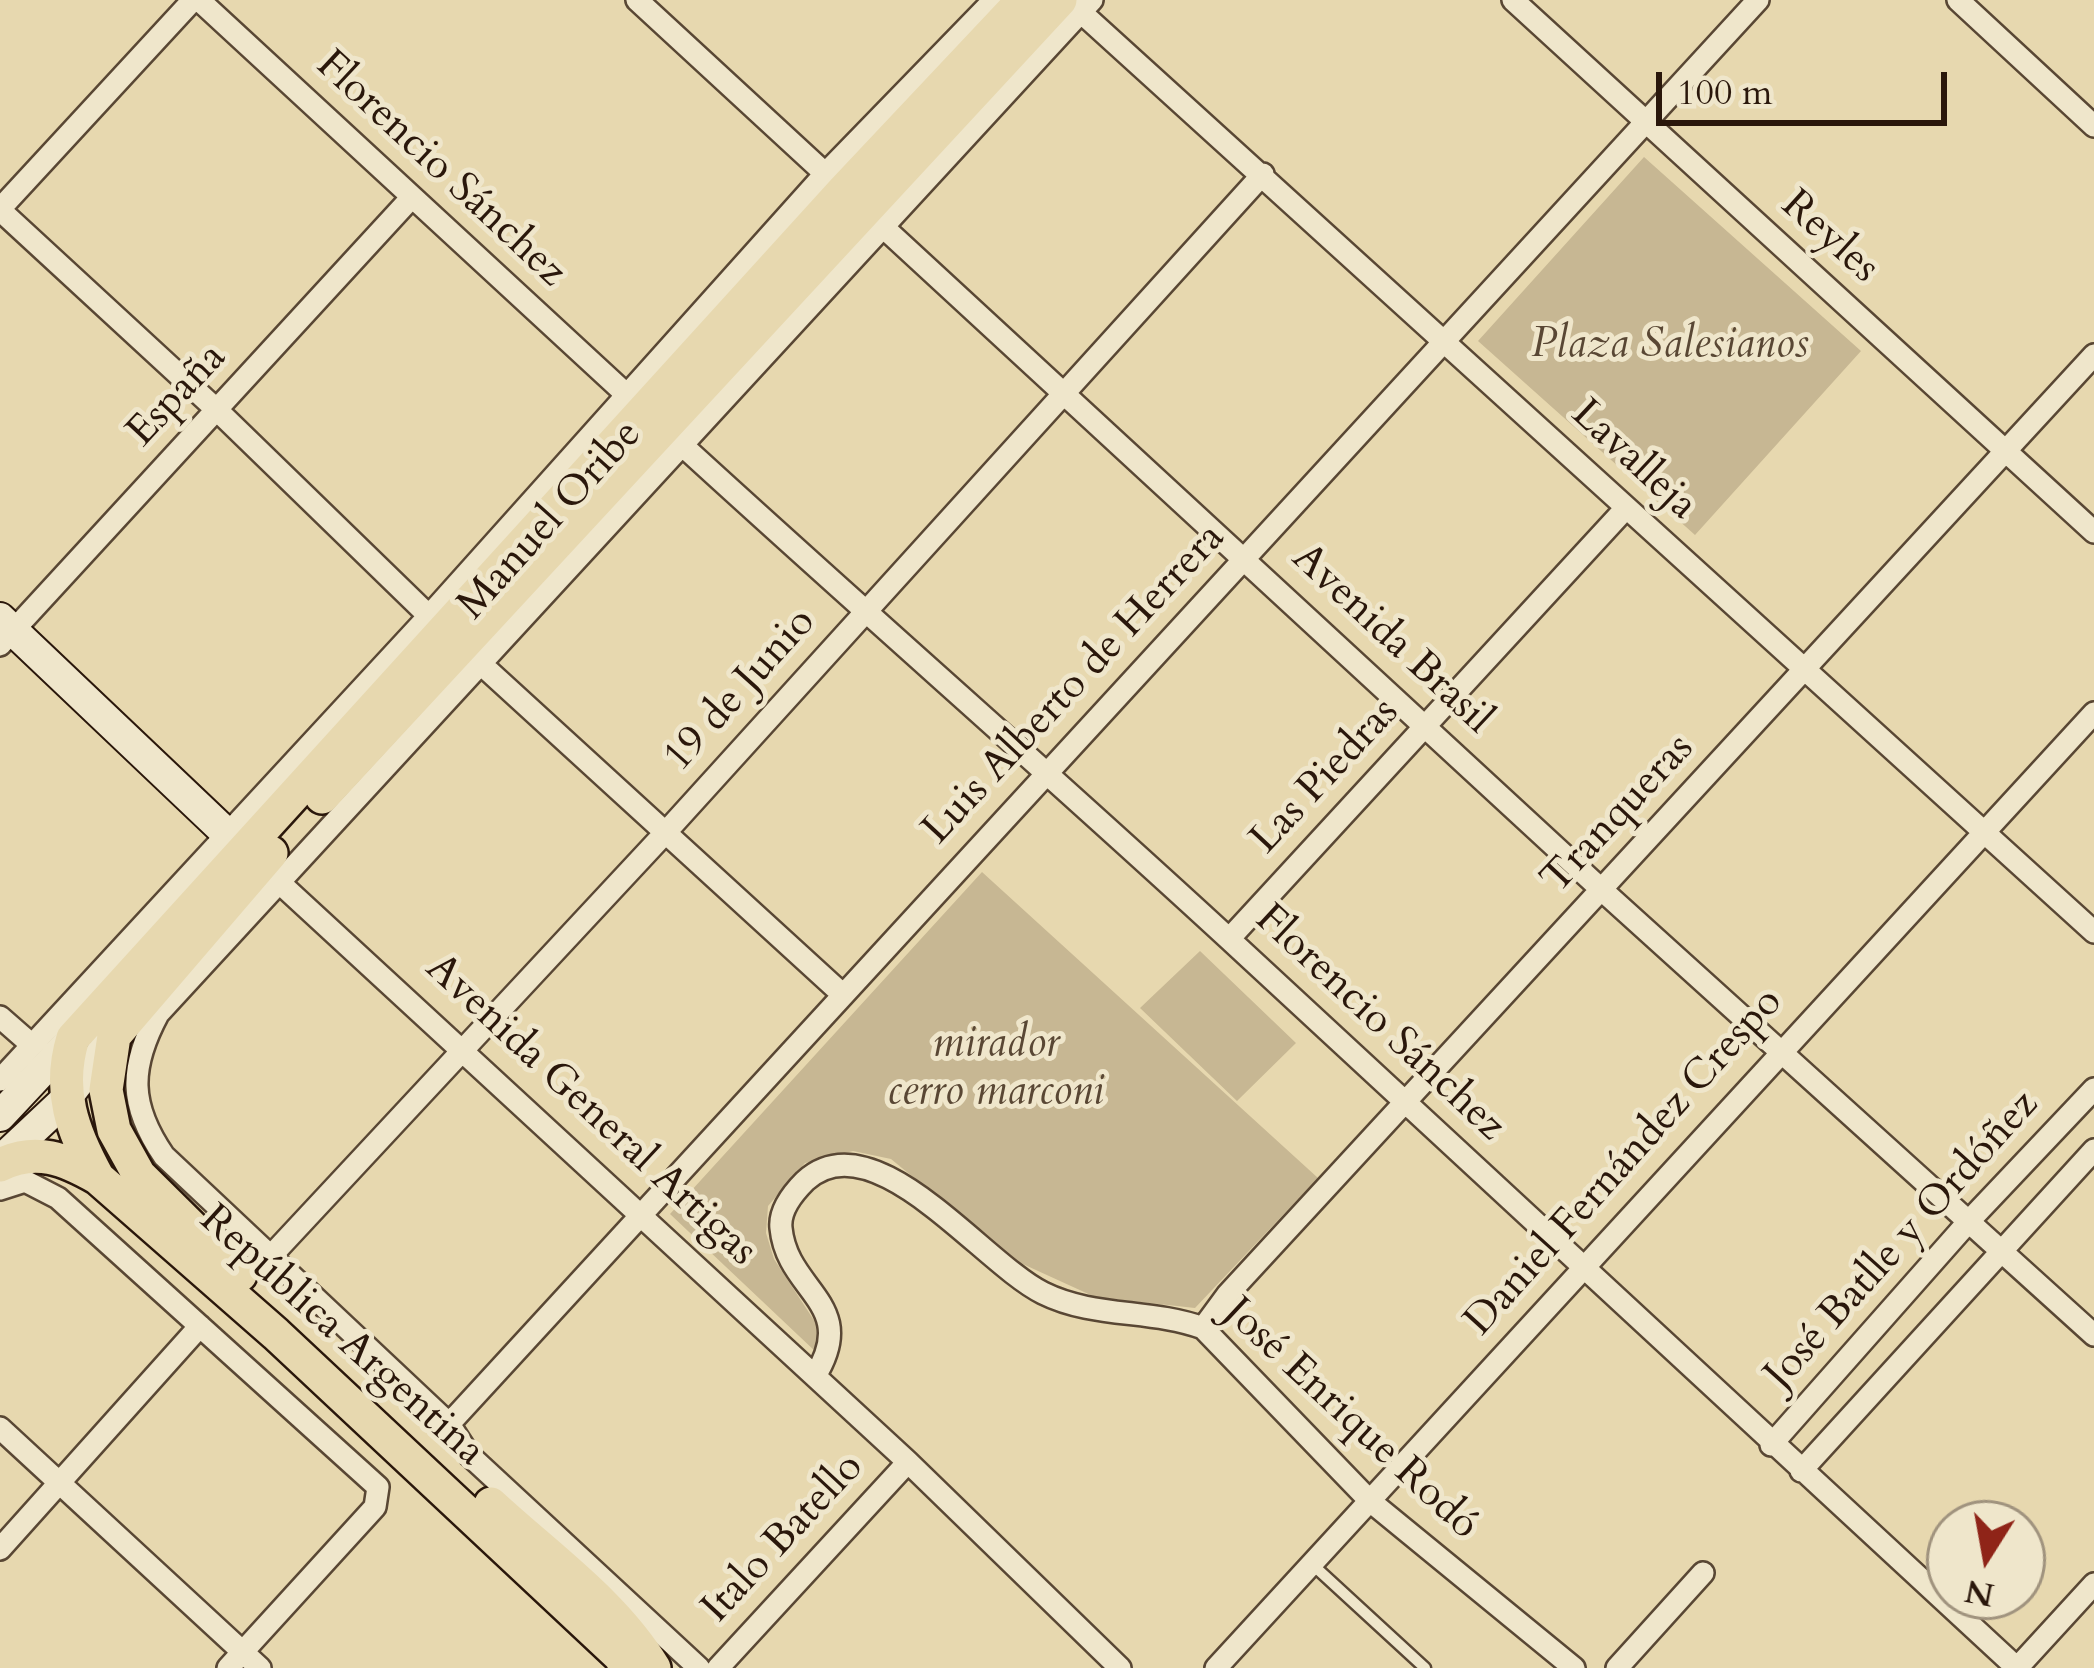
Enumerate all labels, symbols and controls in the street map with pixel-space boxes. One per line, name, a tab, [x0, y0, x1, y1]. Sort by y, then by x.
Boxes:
street label: Florencio Sánchez	[304, 41, 576, 299]
scale bar	[1662, 48, 1953, 122]
text: 100 m	[1677, 68, 1772, 117]
street label: Reyles	[1770, 181, 1888, 295]
park label: Plaza Salesianos	[1531, 321, 1809, 371]
street label: España	[118, 334, 238, 458]
street label: Lavalleja	[1560, 390, 1706, 532]
street label: Manuel Oribe	[448, 411, 654, 631]
street label: Luis Alberto de Herrera	[913, 514, 1237, 856]
street label: Avenida Brasil	[1280, 534, 1502, 746]
street label: 19 de Junio	[654, 599, 828, 783]
street label: Las Piedras	[1241, 689, 1411, 865]
street label: Tranqueras	[1532, 725, 1706, 905]
street label: Florencio Sánchez	[1243, 895, 1515, 1153]
street label: Avenida General Artigas	[414, 944, 766, 1278]
street label: Daniel Fernández Crespo	[1456, 979, 1794, 1347]
park label: mirador cerro marconi	[888, 1020, 1104, 1118]
street label: José Batlle y Ordóñez	[1756, 1081, 2050, 1401]
street label: República Argentina	[188, 1196, 494, 1478]
street label: José Enrique Rodó	[1212, 1289, 1488, 1551]
street label: Italo Batello	[693, 1444, 875, 1634]
north arrow	[1926, 1500, 2046, 1620]
text: N	[1961, 1568, 1998, 1618]

